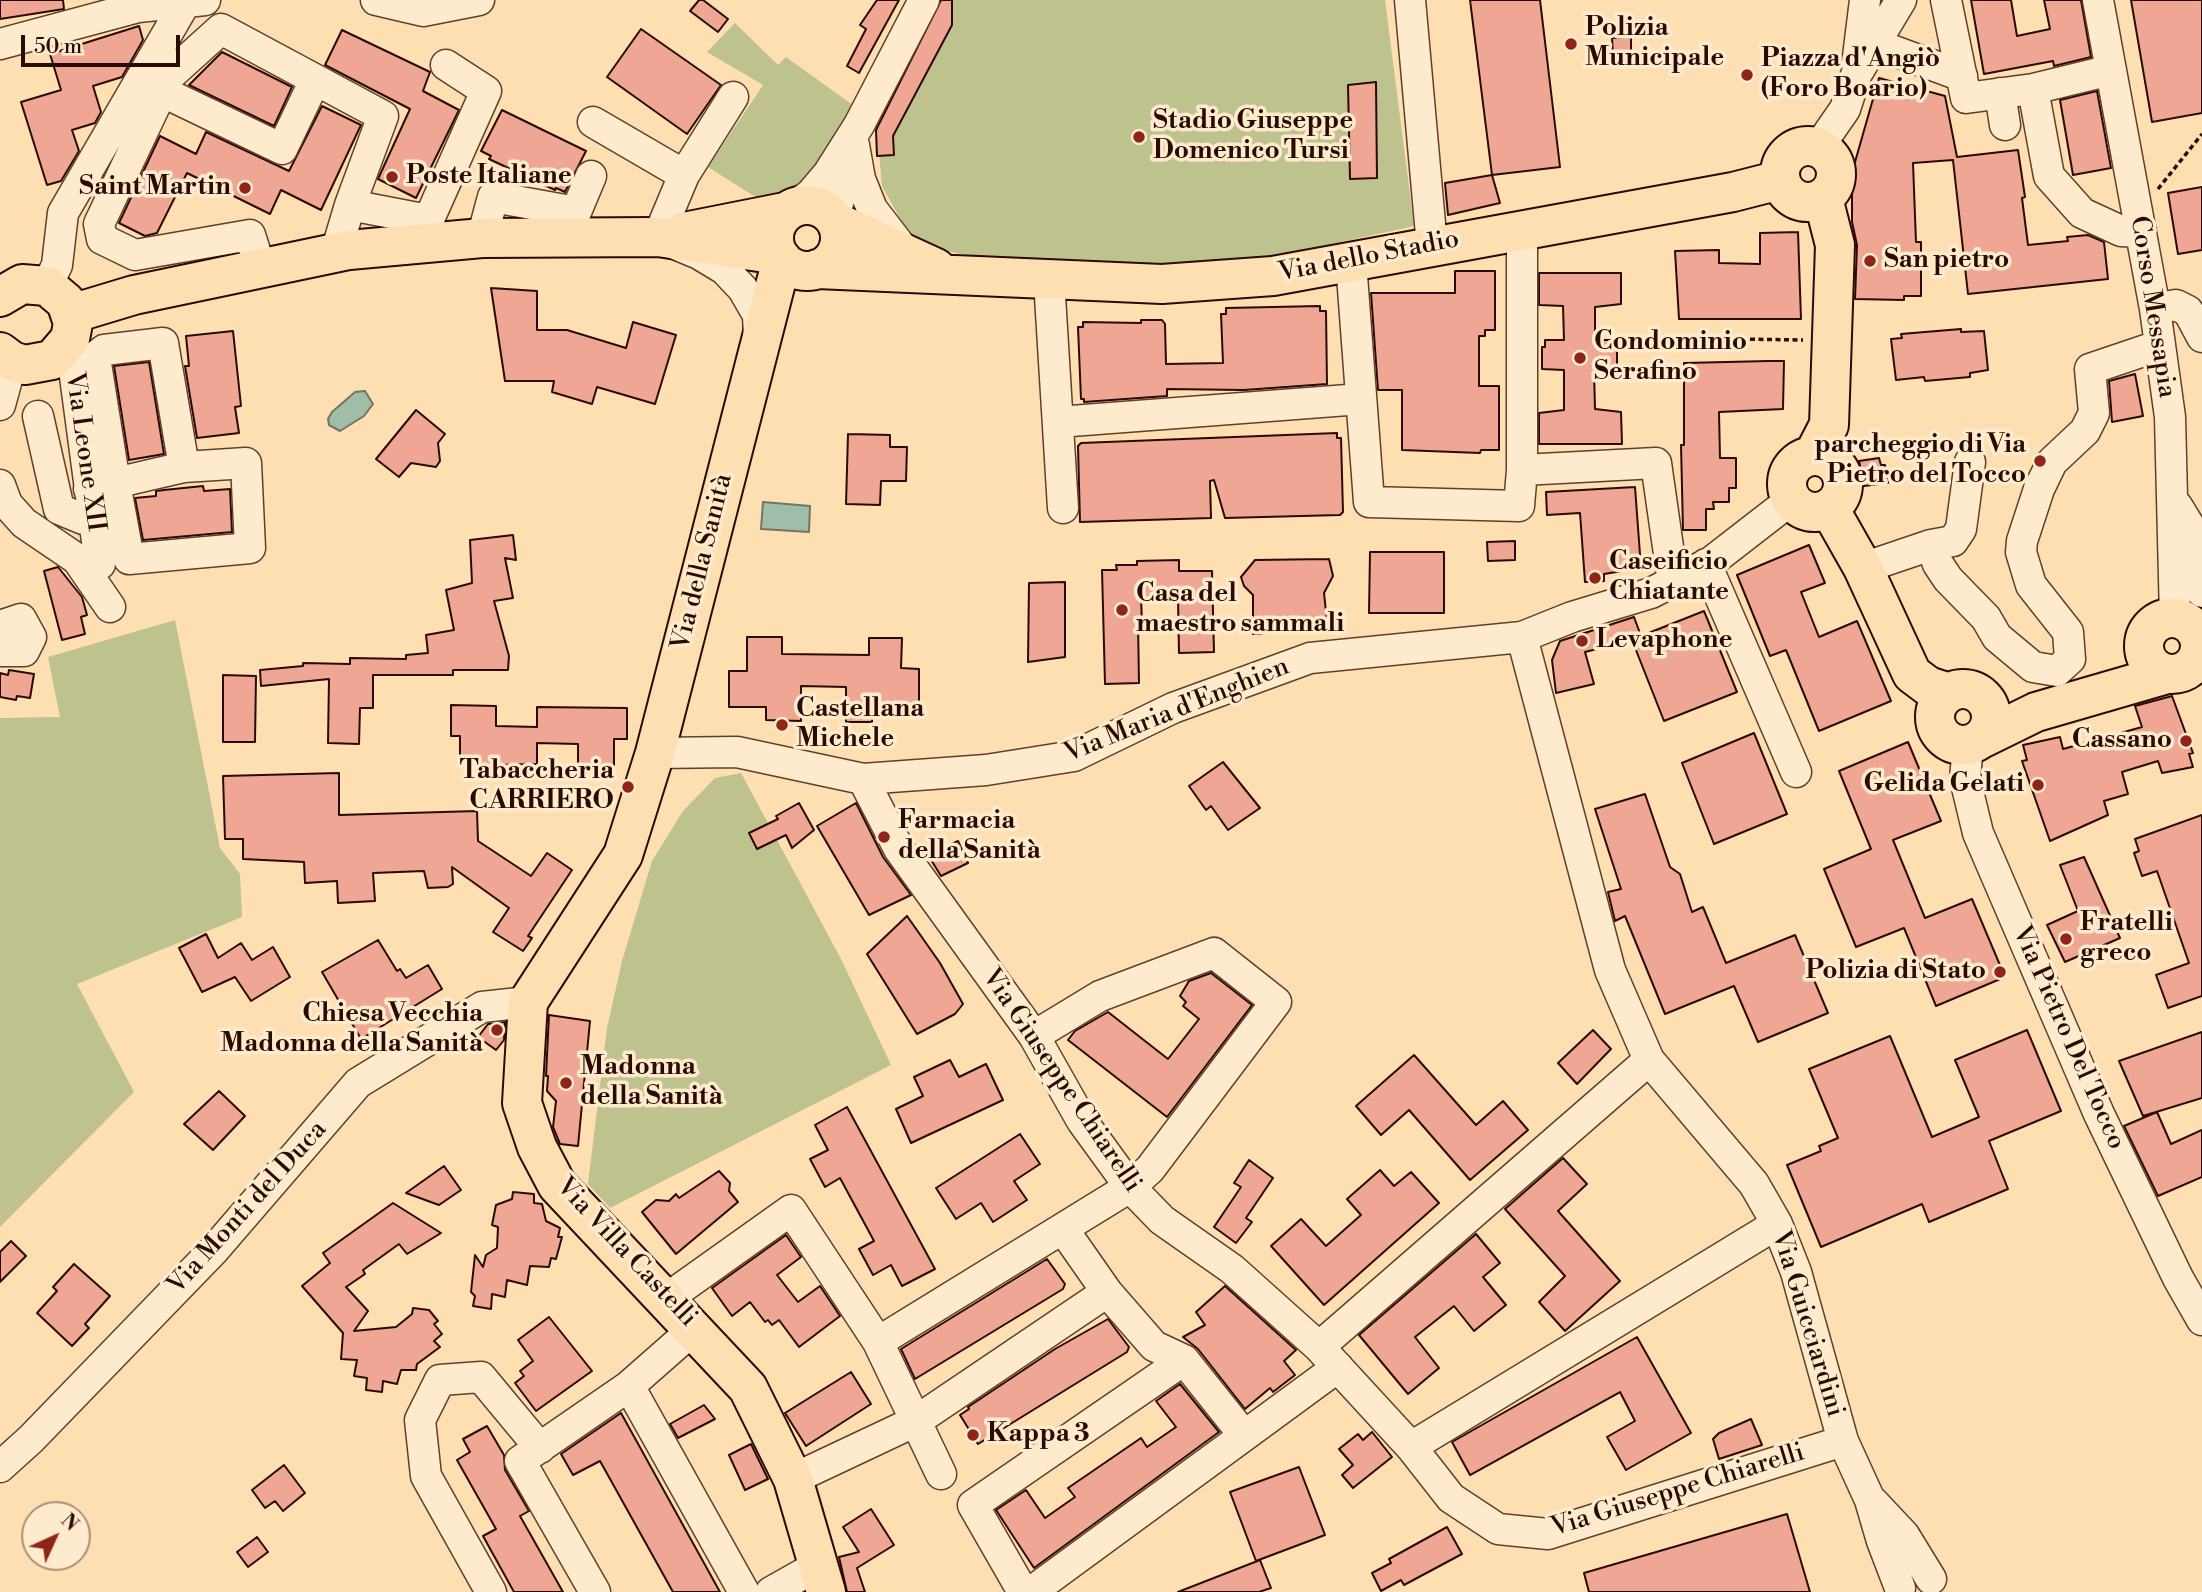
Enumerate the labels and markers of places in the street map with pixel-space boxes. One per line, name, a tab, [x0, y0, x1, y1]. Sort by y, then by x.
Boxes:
place label: Polizia Municipale	[1585, 13, 1724, 74]
marker: Polizia Municipale	[1563, 36, 1579, 52]
place label: Piazza d'Angiò (Foro Boario)	[1761, 44, 1940, 106]
marker: Piazza d'Angiò (Foro Boario)	[1739, 67, 1755, 83]
place label: Stadio Giuseppe Domenico Tursi	[1153, 106, 1353, 168]
marker: Stadio Giuseppe Domenico Tursi	[1131, 129, 1147, 145]
place label: Poste Italiane	[406, 161, 572, 193]
marker: Poste Italiane	[384, 169, 400, 185]
place label: Saint Martin	[79, 172, 231, 204]
marker: Saint Martin	[237, 180, 253, 196]
place label: San pietro	[1884, 245, 2009, 277]
marker: San pietro	[1862, 253, 1878, 269]
place label: Condominio Serafino	[1594, 327, 1747, 388]
marker: Condominio Serafino	[1572, 350, 1588, 366]
place label: parcheggio di Via Pietro del Tocco	[1814, 430, 2026, 492]
marker: parcheggio di Via Pietro del Tocco	[2032, 453, 2048, 469]
place label: Caseificio Chiatante	[1609, 547, 1729, 608]
marker: Caseificio Chiatante	[1587, 570, 1603, 586]
place label: Casa del maestro sammali	[1136, 579, 1344, 640]
marker: Casa del maestro sammali	[1114, 602, 1130, 618]
place label: Levaphone	[1596, 625, 1732, 657]
marker: Levaphone	[1574, 633, 1590, 649]
place label: Castellana Michele	[796, 694, 924, 756]
marker: Castellana Michele	[774, 717, 790, 733]
place label: Cassano	[2072, 725, 2172, 757]
marker: Cassano	[2178, 733, 2194, 749]
place label: Tabaccheria CARRIERO	[460, 756, 614, 818]
place label: Gelida Gelati	[1863, 769, 2024, 801]
marker: Gelida Gelati	[2030, 777, 2046, 793]
marker: Tabaccheria CARRIERO	[620, 779, 636, 795]
place label: Farmacia della Sanità	[898, 806, 1041, 868]
marker: Farmacia della Sanità	[876, 829, 892, 845]
place label: Fratelli greco	[2080, 908, 2173, 970]
marker: Fratelli greco	[2058, 931, 2074, 947]
place label: Polizia di Stato	[1806, 956, 1986, 988]
marker: Polizia di Stato	[1992, 964, 2008, 980]
place label: Chiesa Vecchia Madonna della Sanità	[220, 999, 483, 1060]
marker: Chiesa Vecchia Madonna della Sanità	[489, 1022, 505, 1038]
place label: Madonna della Sanità	[580, 1052, 723, 1114]
marker: Madonna della Sanità	[558, 1075, 574, 1091]
place label: Kappa 3	[987, 1419, 1090, 1451]
marker: Kappa 3	[965, 1427, 981, 1443]

